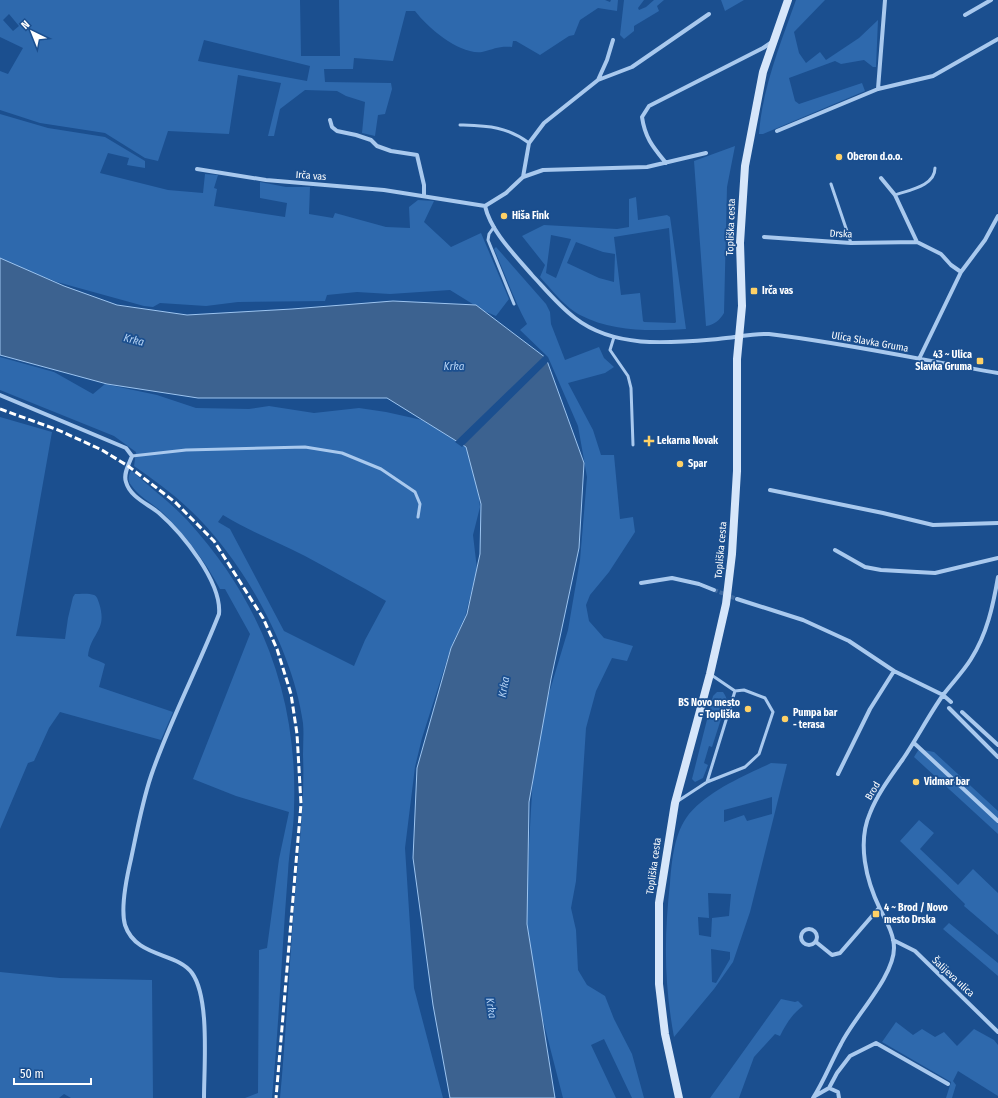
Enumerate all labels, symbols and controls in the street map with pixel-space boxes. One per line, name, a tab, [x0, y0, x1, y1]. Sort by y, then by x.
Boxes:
north arrow	[12, 12, 52, 52]
text: N	[19, 18, 32, 32]
place label: Oberon d.o.o.	[847, 151, 903, 163]
marker: Oberon d.o.o.	[834, 152, 844, 162]
street label: Irča vas	[295, 169, 327, 183]
street label: Topliška cesta	[724, 198, 738, 256]
place label: Hiša Fink	[512, 209, 550, 222]
marker: Hiša Fink	[499, 211, 509, 221]
street label: Drska	[829, 227, 853, 241]
place label: Irča vas	[762, 284, 794, 297]
marker: Irča vas	[749, 286, 759, 296]
street label: Ulica Slavka Gruma	[831, 329, 910, 355]
water label: Krka	[122, 331, 146, 349]
place label: 43 ~ Ulica Slavka Gruma	[915, 349, 972, 373]
marker: 43 ~ Ulica Slavka Gruma	[975, 356, 985, 366]
water label: Krka	[444, 360, 465, 373]
place label: Lekarna Novak	[657, 435, 719, 447]
marker: Lekarna Novak	[644, 436, 654, 446]
place label: Spar	[688, 458, 708, 470]
marker: Spar	[675, 459, 685, 469]
street label: Topliška cesta	[713, 521, 729, 579]
water label: Krka	[496, 675, 512, 698]
place label: BS Novo mesto - Topliška	[678, 697, 741, 721]
marker: BS Novo mesto - Topliška	[743, 704, 753, 714]
place label: Pumpa bar - terasa	[793, 707, 838, 731]
marker: Pumpa bar - terasa	[780, 714, 790, 724]
place label: Vidmar bar	[923, 776, 970, 788]
marker: Vidmar bar	[911, 777, 921, 787]
street label: Brod	[863, 780, 883, 802]
street label: Topliška cesta	[644, 837, 664, 895]
place label: 4 ~ Brod / Novo mesto Drska	[884, 902, 949, 926]
marker: 4 ~ Brod / Novo mesto Drska	[871, 909, 881, 919]
street label: Šalijeva ulica	[929, 953, 978, 1000]
water label: Krka	[483, 997, 499, 1020]
scale bar	[14, 1060, 91, 1086]
text: 50 m	[20, 1067, 44, 1081]

